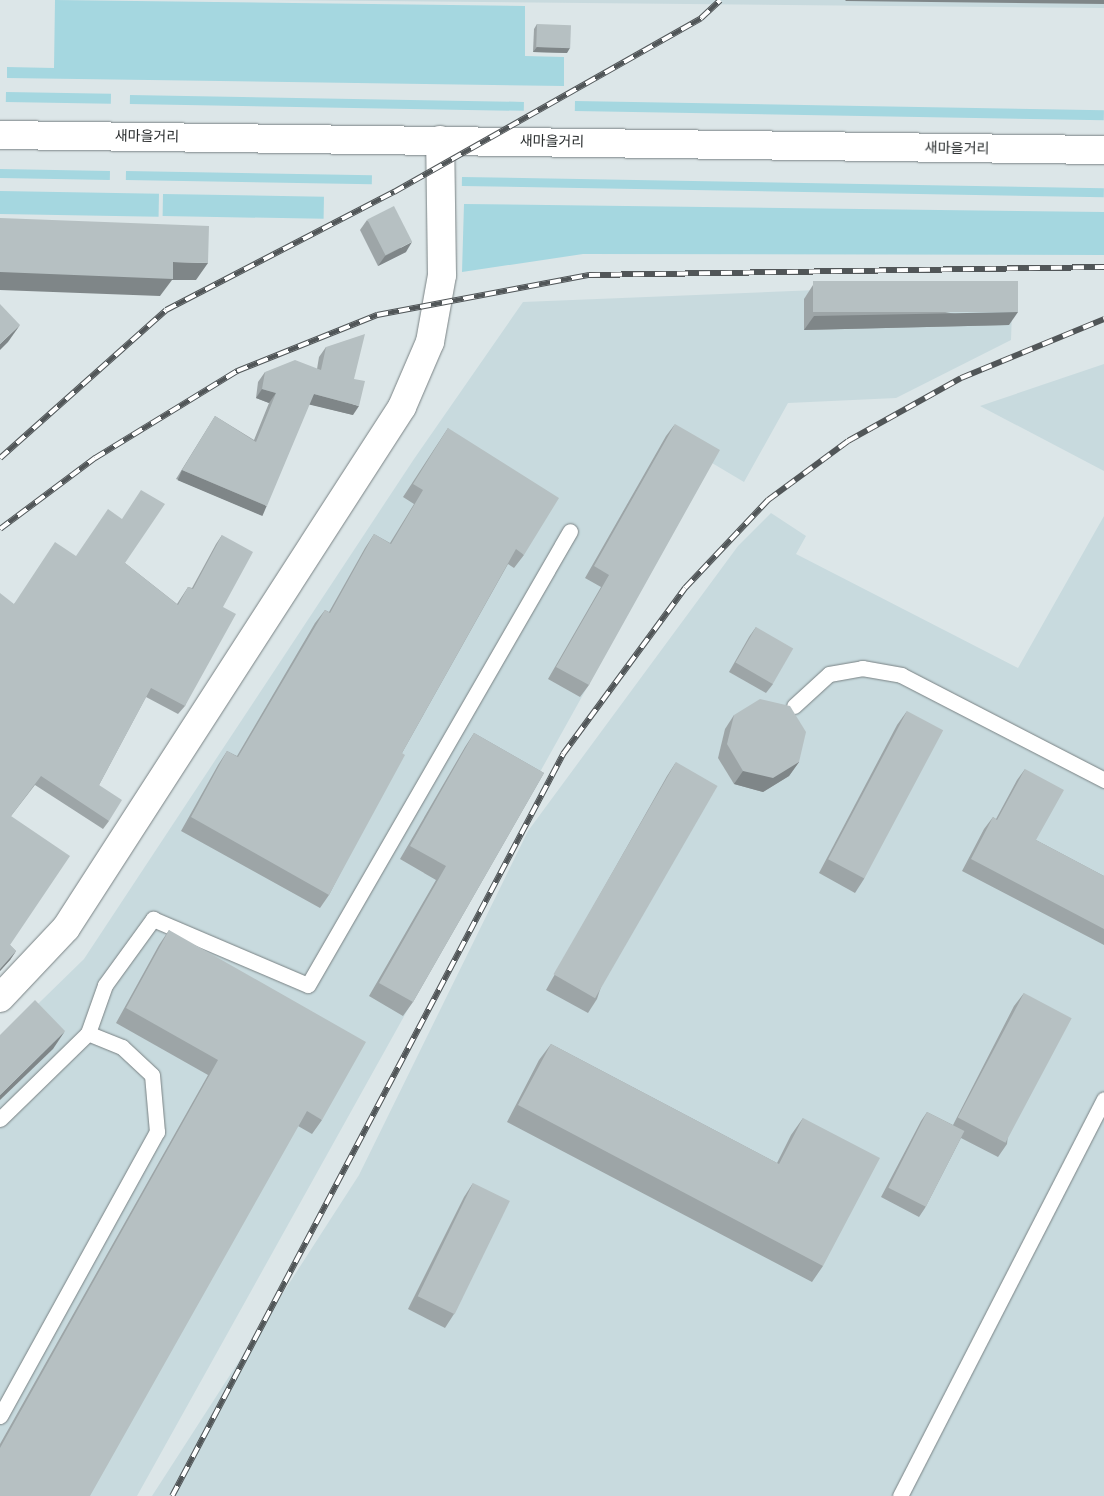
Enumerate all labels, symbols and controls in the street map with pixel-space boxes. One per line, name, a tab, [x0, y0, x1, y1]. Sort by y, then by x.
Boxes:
street label: 새마을거리	[115, 127, 179, 145]
street label: 새마을거리	[520, 132, 584, 150]
street label: 새마을거리	[925, 139, 989, 157]

